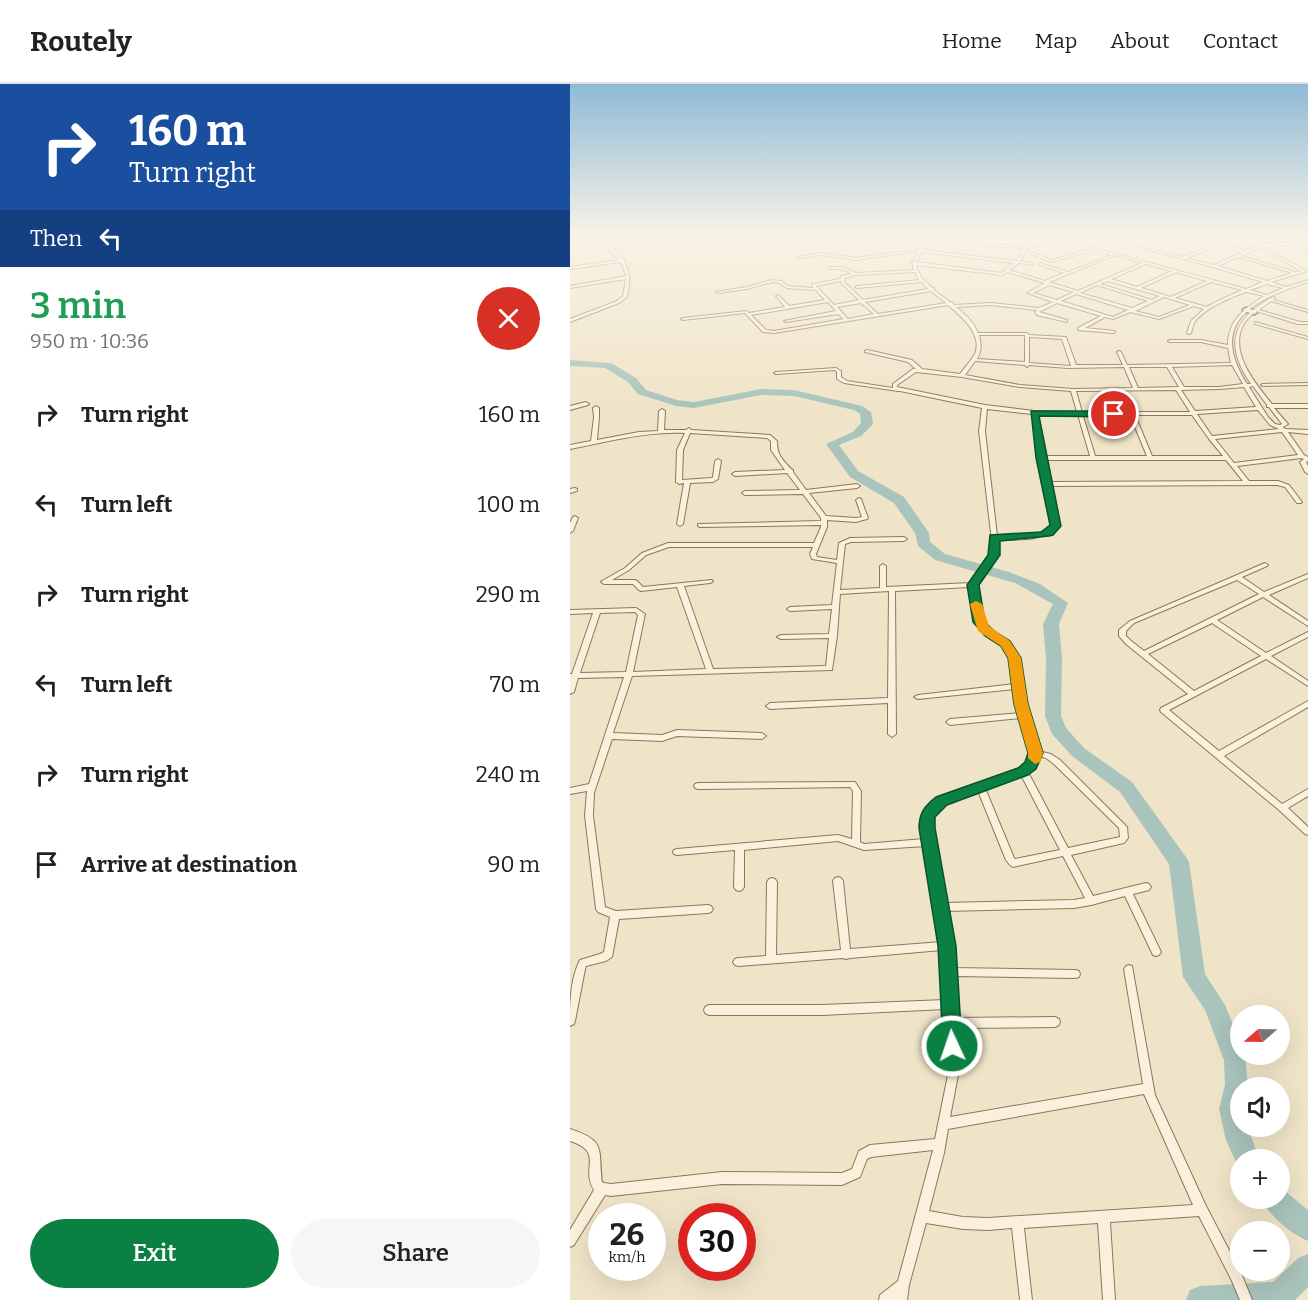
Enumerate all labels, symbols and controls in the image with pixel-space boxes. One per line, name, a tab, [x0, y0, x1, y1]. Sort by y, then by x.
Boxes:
text: Routely	[30, 25, 132, 58]
text: Home	[942, 28, 1002, 54]
text: Map	[1035, 28, 1077, 54]
text: About	[1110, 28, 1170, 54]
text: Contact	[1203, 28, 1278, 54]
text: 160 m	[129, 106, 246, 156]
icon: right	[30, 108, 108, 186]
text: Turn right	[129, 157, 256, 189]
icon: left	[94, 222, 127, 255]
text: Then	[30, 225, 82, 252]
text: 3 min	[30, 284, 126, 328]
button: close	[477, 287, 540, 350]
text: 950 m · 10:36	[30, 329, 149, 353]
pin	[1088, 388, 1139, 439]
icon: arrive	[1097, 397, 1130, 430]
icon: right	[30, 398, 63, 431]
text: Turn right	[81, 401, 189, 428]
text: 160 m	[479, 401, 540, 428]
icon: left	[30, 488, 63, 521]
text: Turn left	[81, 491, 173, 518]
text: 100 m	[477, 491, 540, 518]
icon: right	[30, 578, 63, 611]
text: Turn right	[81, 581, 189, 608]
text: 290 m	[476, 581, 540, 608]
icon: left	[30, 668, 63, 701]
text: Turn left	[81, 671, 173, 698]
text: 70 m	[490, 671, 540, 698]
icon: right	[30, 758, 63, 791]
text: Turn right	[81, 761, 189, 788]
text: 240 m	[476, 761, 540, 788]
icon: arrive	[30, 848, 63, 881]
text: Arrive at destination	[81, 851, 297, 878]
text: 90 m	[488, 851, 540, 878]
north arrow	[1230, 1005, 1290, 1065]
map controls	[1230, 1005, 1290, 1281]
position arrow	[920, 1014, 984, 1078]
button: sound	[1230, 1077, 1290, 1137]
button: +	[1230, 1149, 1290, 1209]
speed limit sign: 30	[678, 1203, 756, 1281]
text: 26	[610, 1217, 644, 1253]
button: Exit	[30, 1219, 279, 1288]
button: Share	[291, 1219, 540, 1288]
button: −	[1230, 1221, 1290, 1281]
text: km/h	[608, 1248, 646, 1266]

